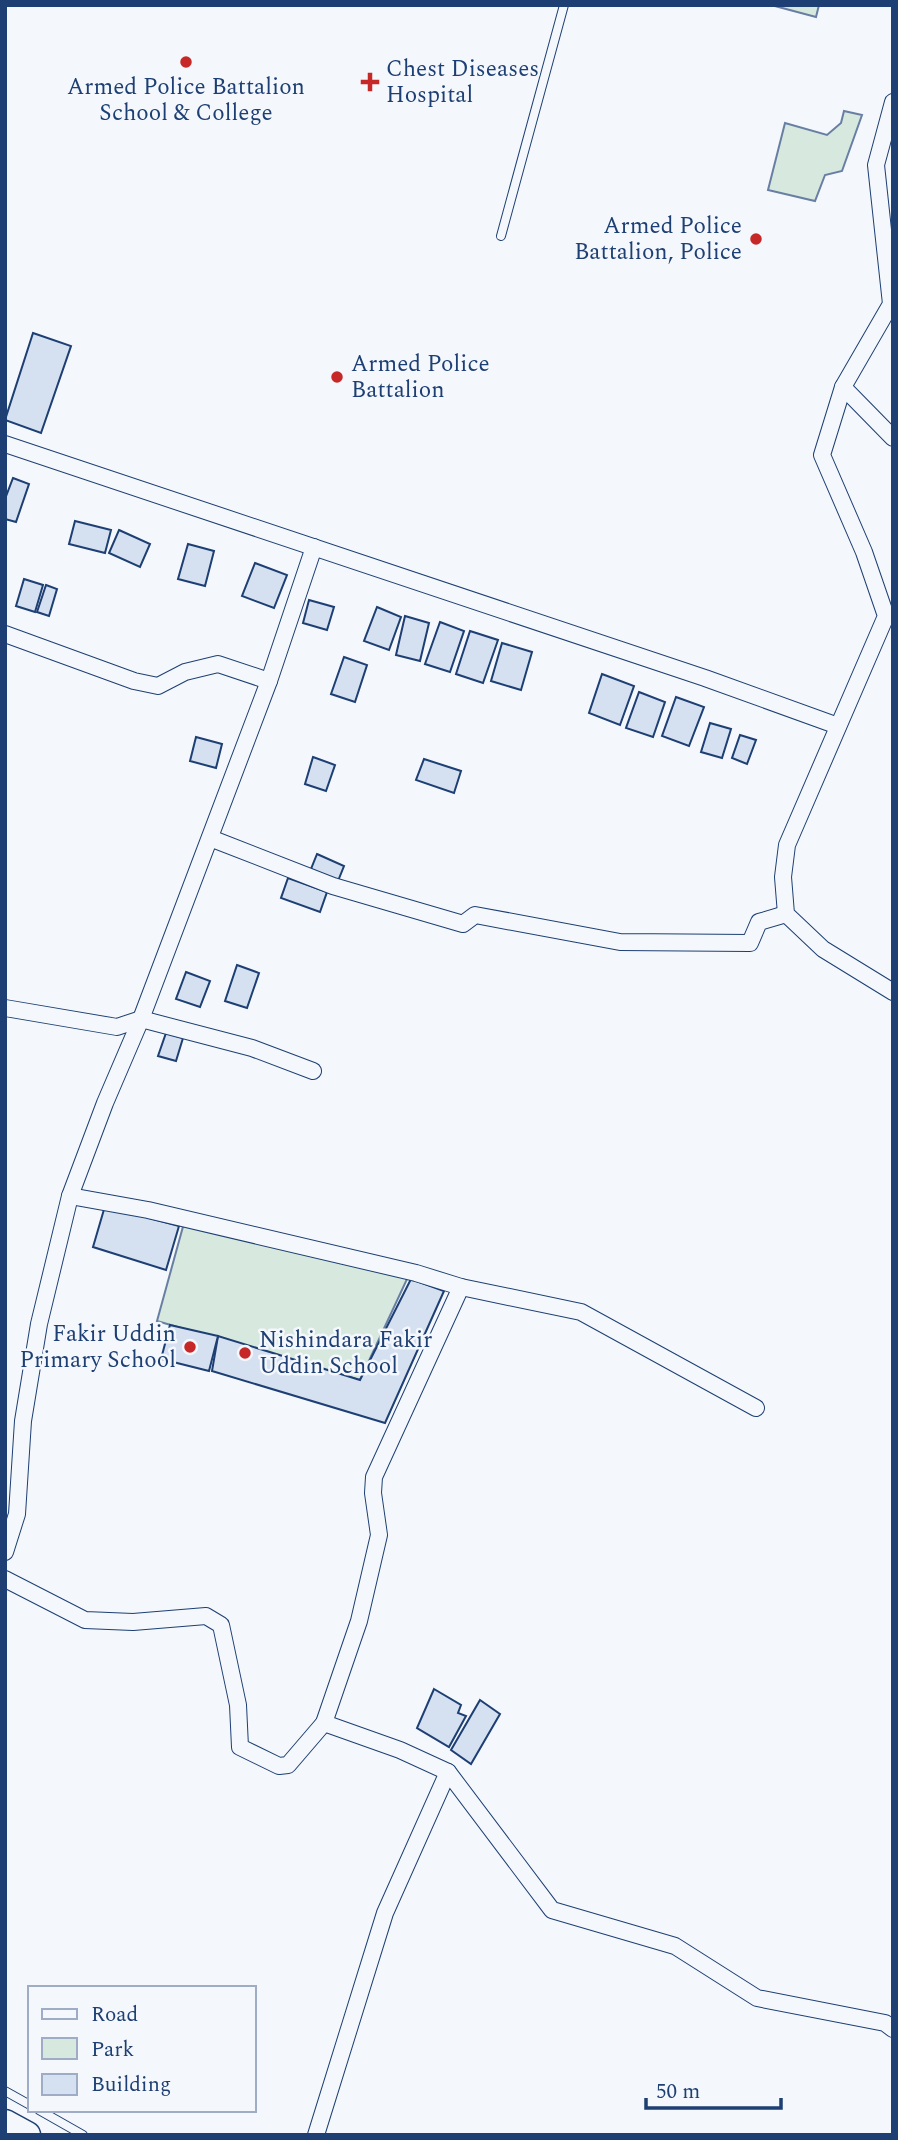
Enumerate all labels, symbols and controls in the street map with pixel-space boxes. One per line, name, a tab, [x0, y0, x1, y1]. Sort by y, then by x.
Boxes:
place label: Chest Diseases Hospital	[386, 52, 539, 113]
marker: Armed Police Battalion School & College	[178, 54, 194, 70]
place label: Armed Police Battalion School & College	[67, 70, 305, 131]
marker: Chest Diseases Hospital	[360, 72, 380, 92]
place label: Armed Police Battalion, Police	[574, 209, 742, 270]
marker: Armed Police Battalion, Police	[748, 231, 764, 247]
place label: Armed Police Battalion	[351, 347, 490, 408]
marker: Armed Police Battalion	[329, 369, 345, 385]
place label: Fakir Uddin Primary School	[20, 1317, 176, 1378]
place label: Nishindara Fakir Uddin School	[259, 1323, 432, 1384]
marker: Fakir Uddin Primary School	[182, 1339, 198, 1355]
marker: Nishindara Fakir Uddin School	[237, 1345, 253, 1361]
legend	[28, 1986, 256, 2112]
text: Road	[91, 1999, 138, 2031]
text: Park	[91, 2034, 135, 2066]
scale bar	[646, 2066, 781, 2110]
text: Building	[91, 2069, 171, 2101]
text: 50 m	[656, 2076, 700, 2108]

